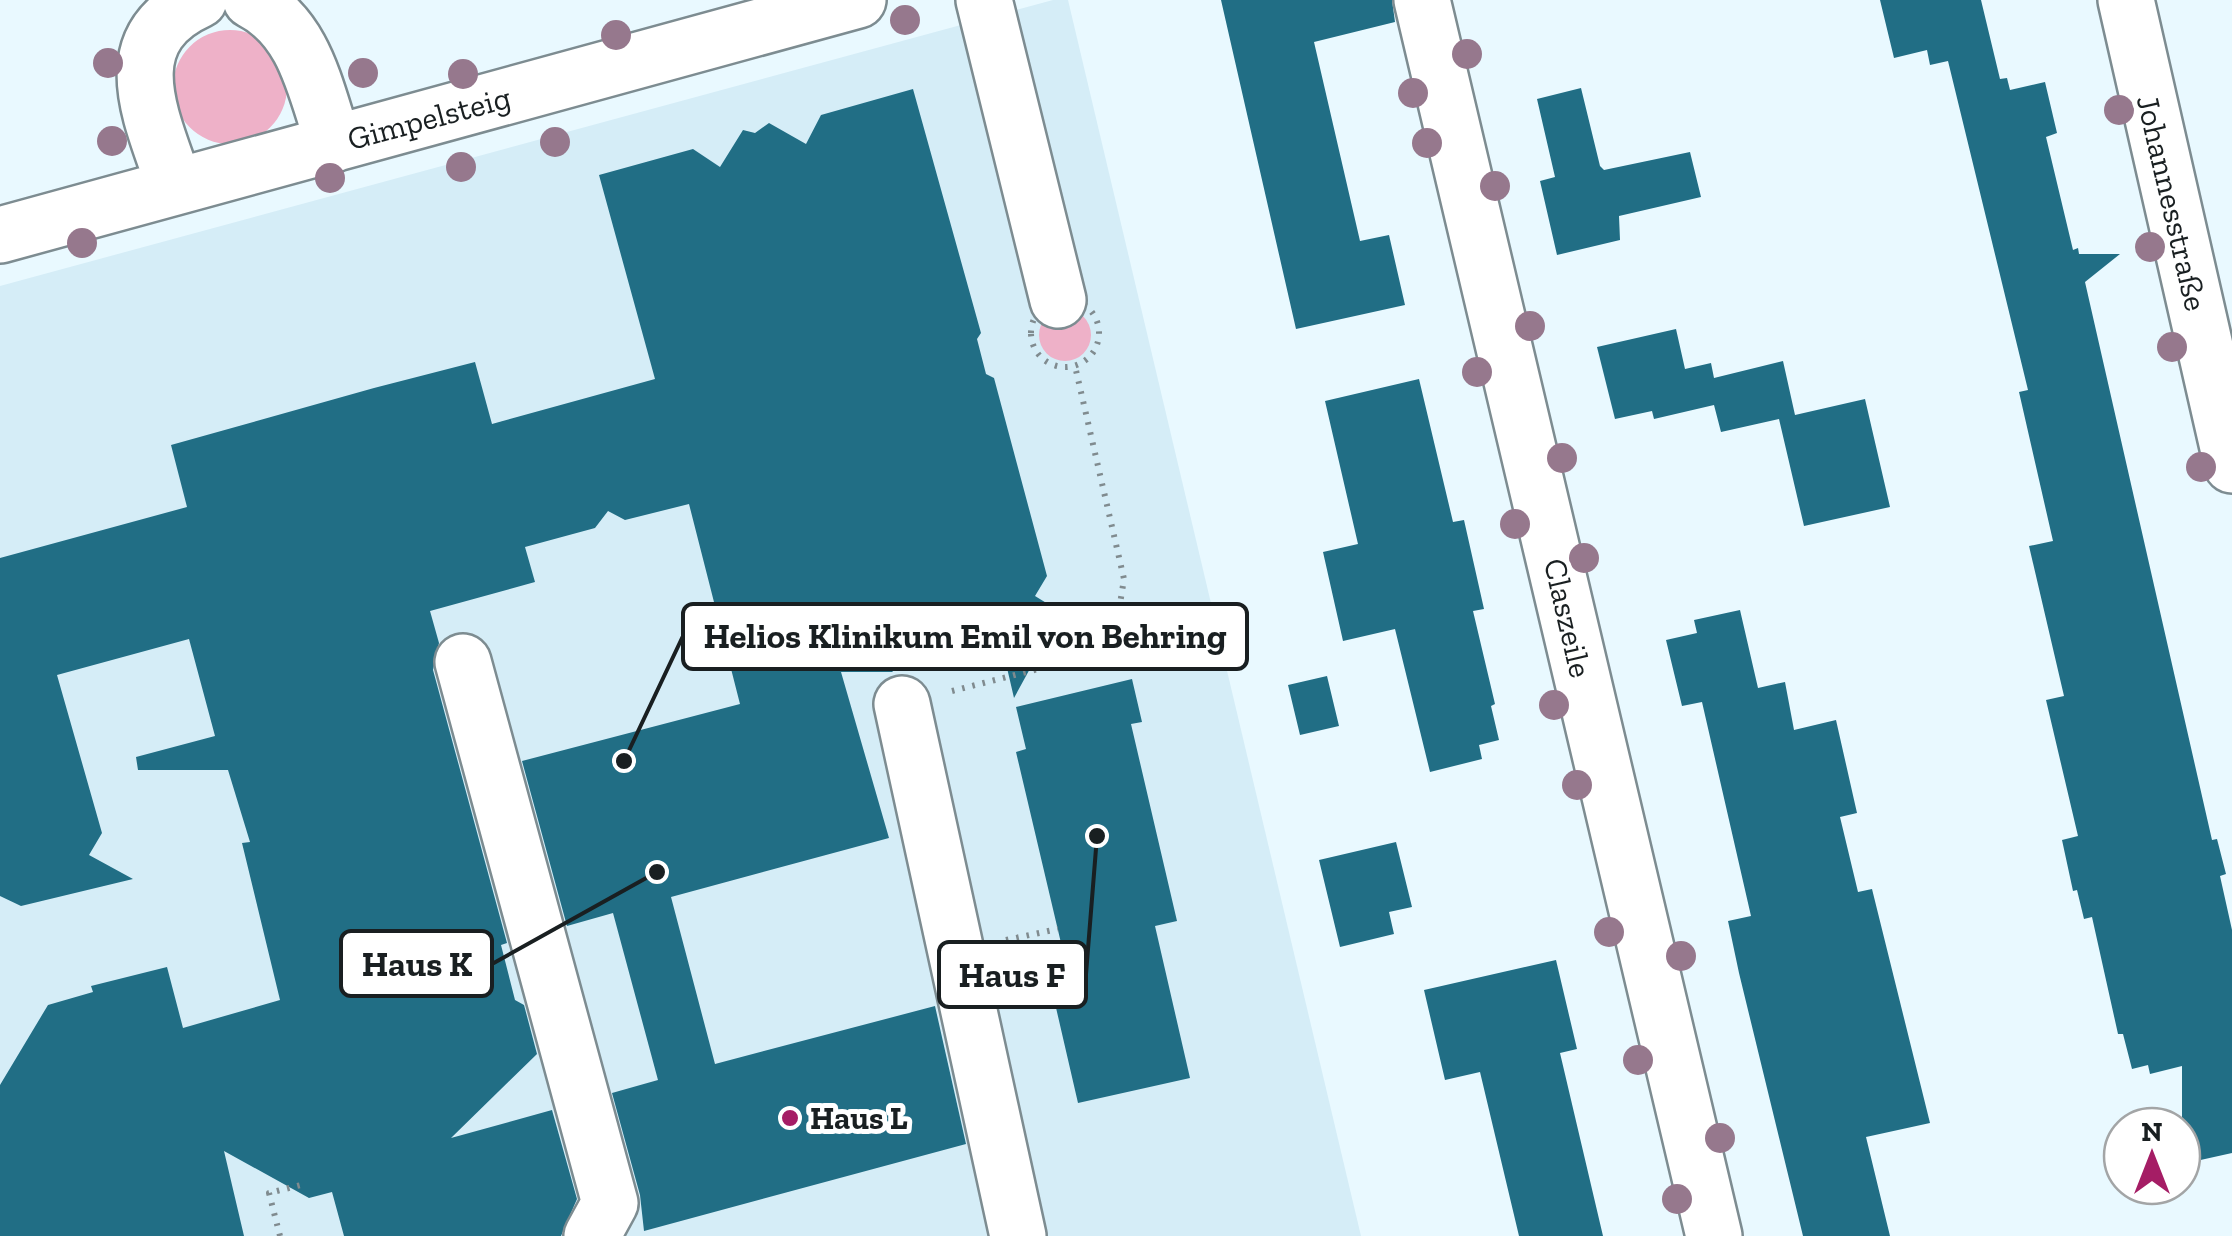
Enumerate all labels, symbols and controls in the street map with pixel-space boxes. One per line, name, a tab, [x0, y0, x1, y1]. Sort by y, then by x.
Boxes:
street label: Gimpelsteig	[343, 78, 515, 158]
street label: Johannesstraße	[2129, 92, 2215, 314]
street label: Claszeile	[1536, 555, 1600, 681]
callout: Helios Klinikum Emil von Behring	[683, 604, 1247, 669]
text: Helios Klinikum Emil von Behring	[703, 615, 1227, 657]
callout: Haus K	[341, 931, 492, 996]
callout: Haus F	[939, 942, 1086, 1007]
text: Haus K	[362, 943, 473, 985]
text: Haus F	[959, 954, 1066, 996]
place label: Haus L	[810, 1099, 908, 1137]
north arrow	[2102, 1106, 2202, 1206]
marker: Haus L	[779, 1107, 801, 1129]
text: N	[2141, 1115, 2163, 1148]

